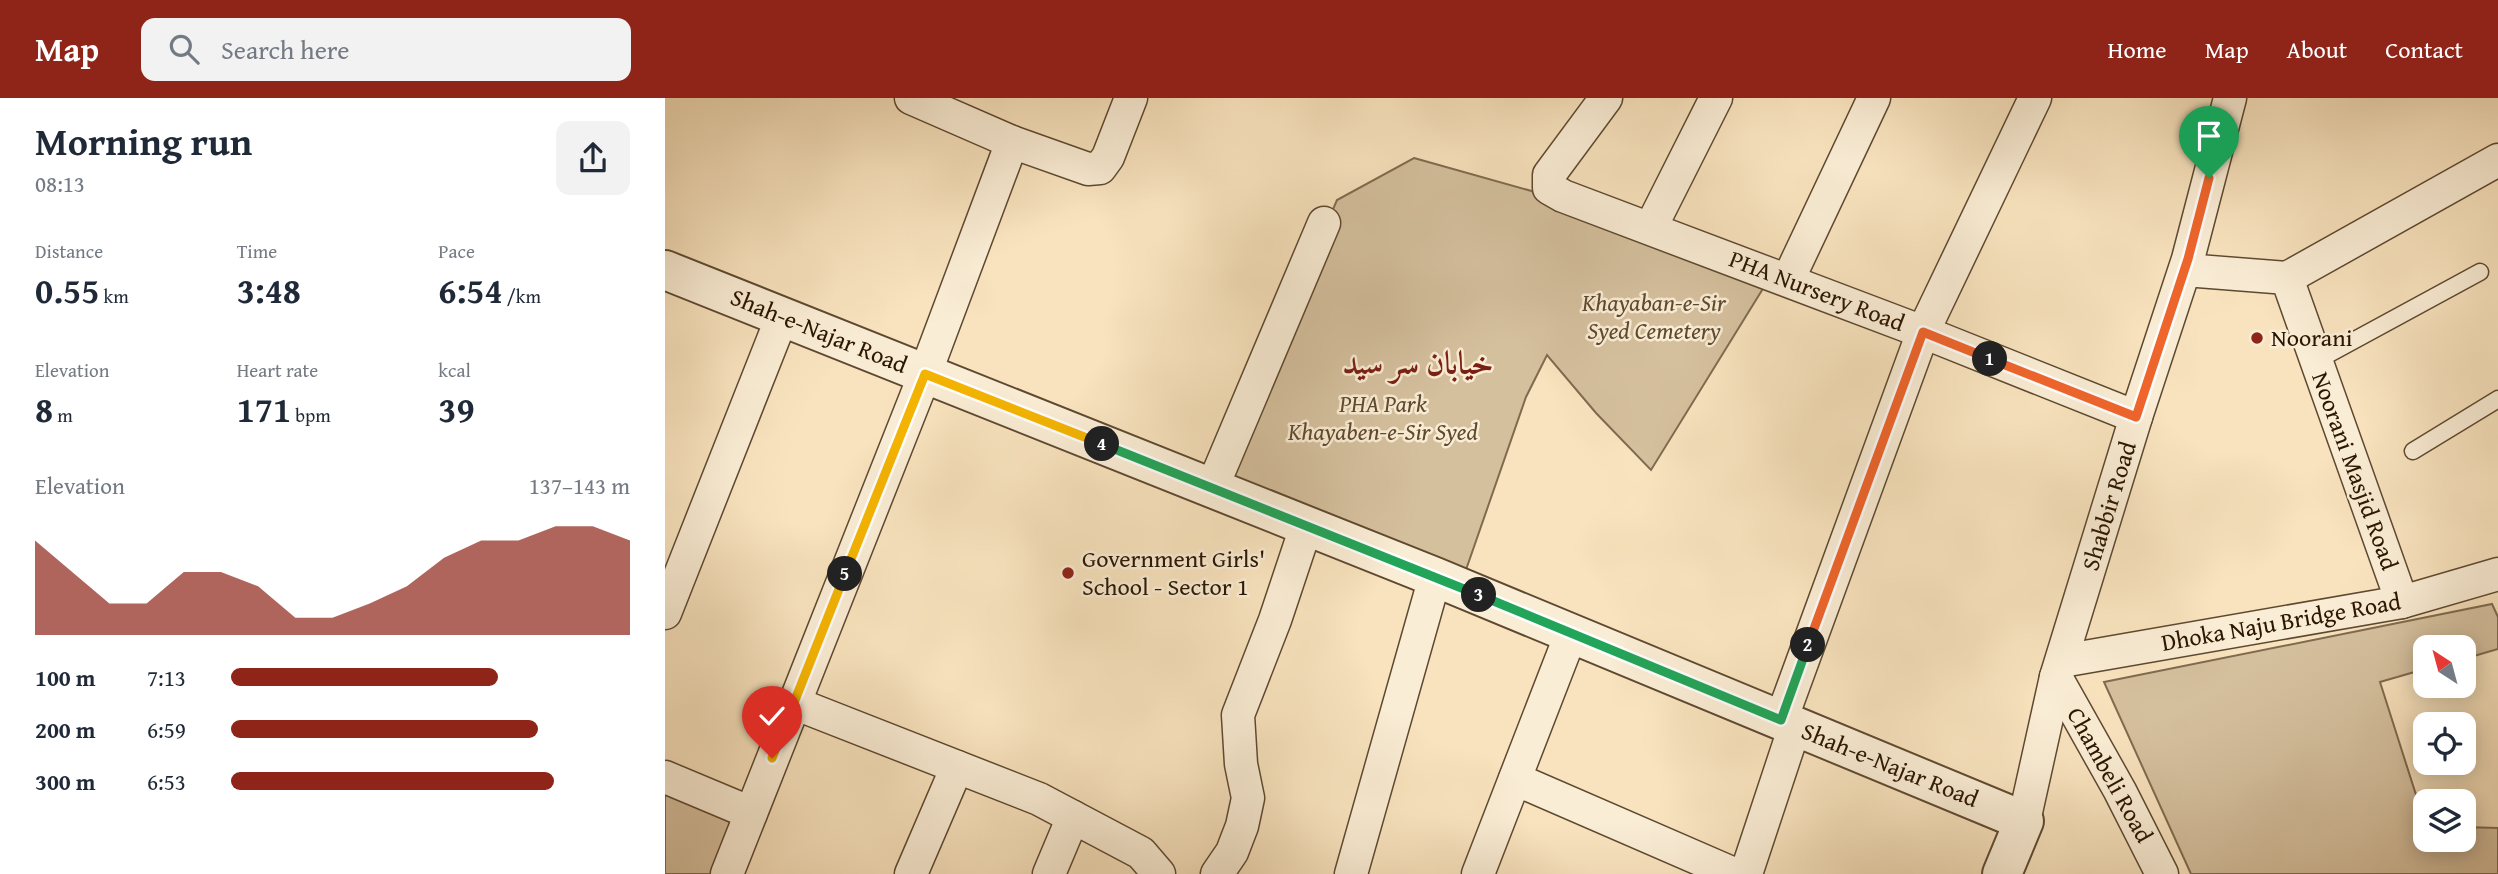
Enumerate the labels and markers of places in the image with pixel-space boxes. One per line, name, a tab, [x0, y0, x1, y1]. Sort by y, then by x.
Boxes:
pin	[2179, 106, 2239, 178]
place label: Noorani	[2271, 320, 2353, 355]
marker: Noorani	[2249, 330, 2265, 346]
pin: 1	[1973, 342, 2007, 376]
pin: 4	[1085, 426, 1119, 462]
place label: Government Girls' School - Sector 1	[1082, 541, 1265, 604]
pin: 5	[827, 556, 863, 592]
marker: Government Girls' School - Sector 1	[1060, 565, 1076, 581]
pin: 3	[1461, 578, 1497, 612]
pin: 2	[1791, 628, 1825, 662]
pin	[742, 686, 802, 758]

